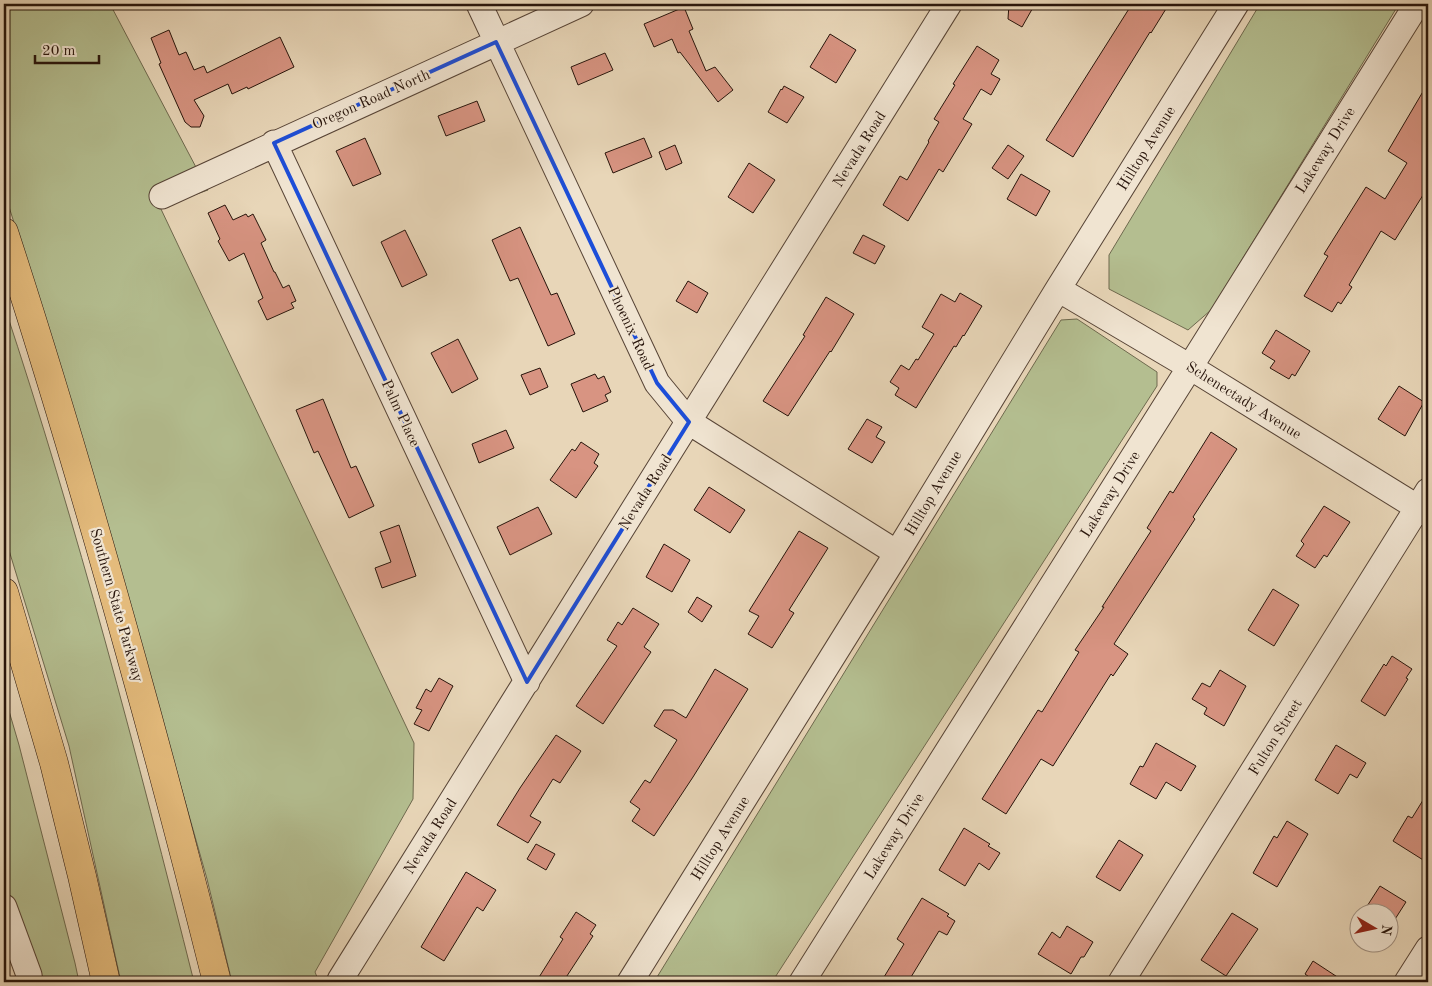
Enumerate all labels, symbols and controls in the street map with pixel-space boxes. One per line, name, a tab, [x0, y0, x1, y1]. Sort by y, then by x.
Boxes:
scale bar	[35, 32, 99, 64]
text: 20 m	[42, 44, 76, 59]
street label: Oregon Road North	[310, 68, 433, 133]
street label: Hilltop Avenue	[1115, 104, 1179, 194]
street label: Lakeway Drive	[1294, 105, 1359, 197]
street label: Nevada Road	[831, 109, 890, 190]
street label: Phoenix Road	[604, 285, 656, 373]
street label: Schenectady Avenue	[1183, 360, 1304, 443]
street label: Palm Place	[378, 378, 422, 450]
street label: Hilltop Avenue	[903, 449, 966, 539]
street label: Lakeway Drive	[1079, 449, 1144, 541]
street label: Nevada Road	[617, 452, 676, 533]
street label: Southern State Parkway	[86, 527, 145, 684]
street label: Fulton Street	[1247, 697, 1306, 779]
street label: Lakeway Drive	[863, 791, 928, 883]
street label: Hilltop Avenue	[689, 794, 753, 884]
street label: Nevada Road	[402, 796, 461, 877]
north arrow	[1350, 904, 1400, 954]
text: N	[1378, 923, 1394, 937]

